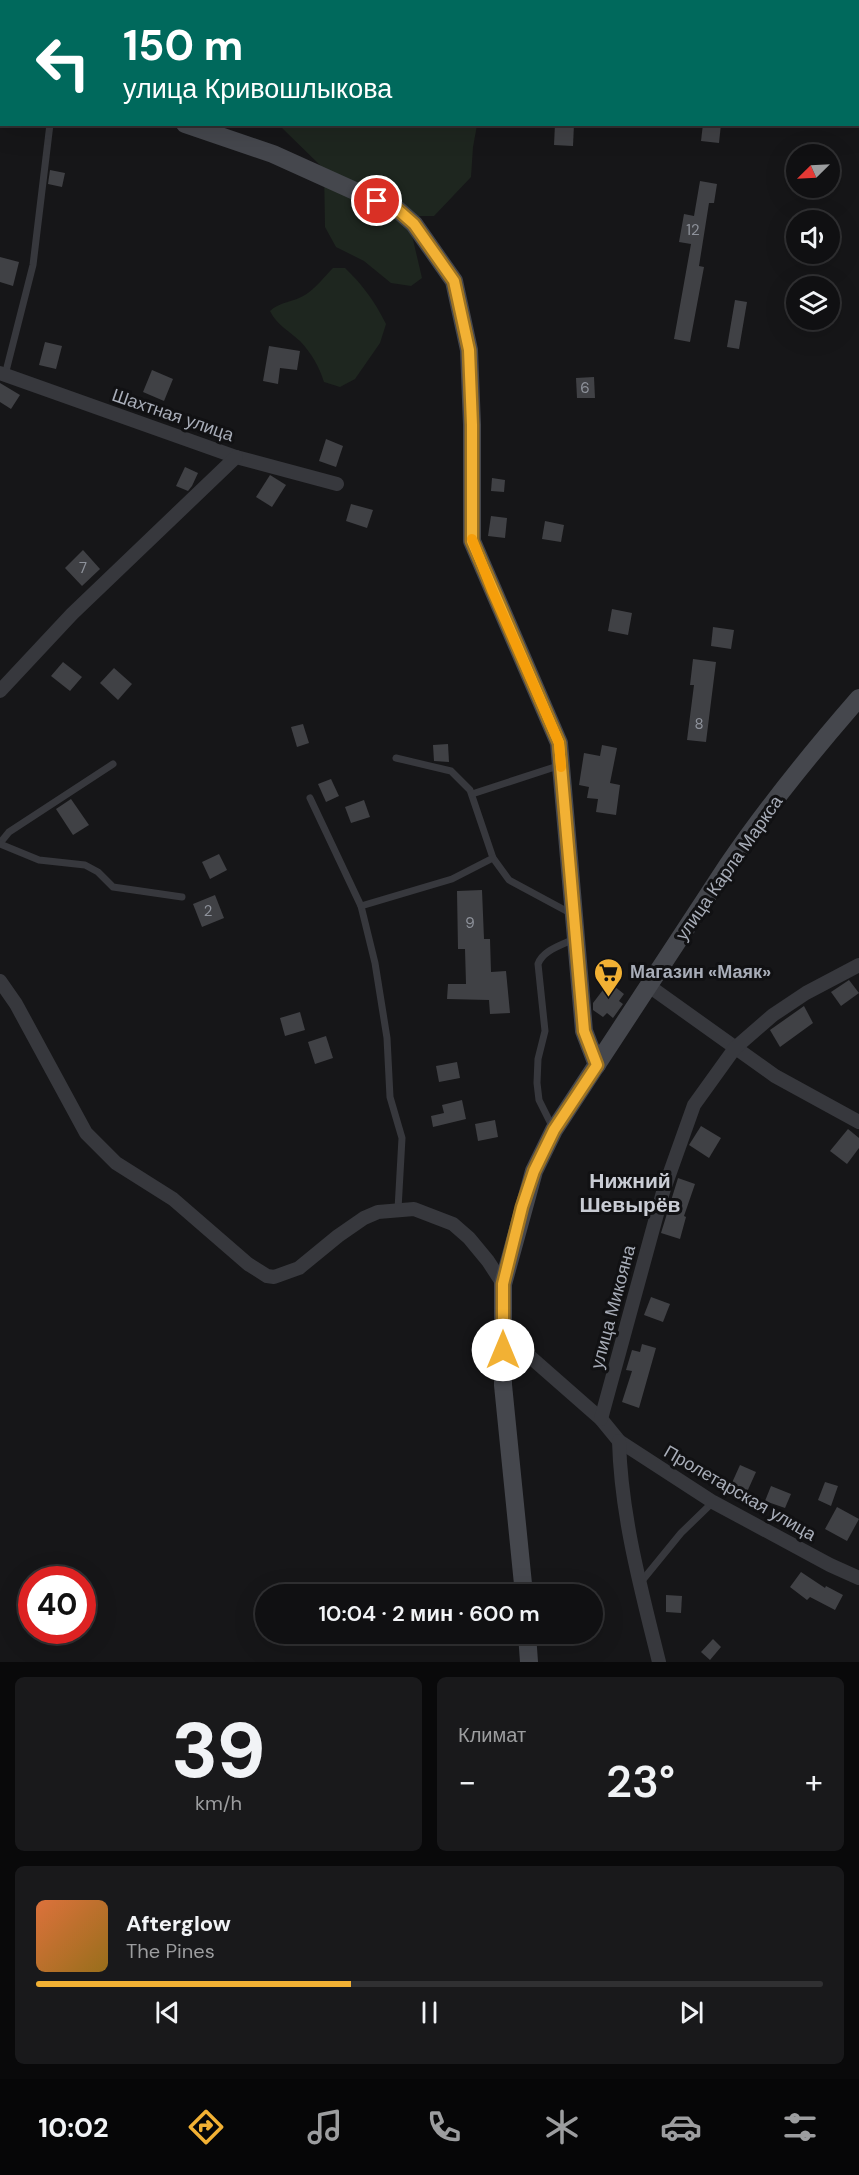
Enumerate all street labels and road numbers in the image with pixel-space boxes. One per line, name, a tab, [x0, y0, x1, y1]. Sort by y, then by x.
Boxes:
street label: Шахтная улица	[109, 383, 238, 447]
street label: улица Карла Маркса	[670, 790, 789, 945]
street label: улица Микояна	[585, 1242, 641, 1371]
street label: Пролетарская улица	[660, 1440, 821, 1547]

